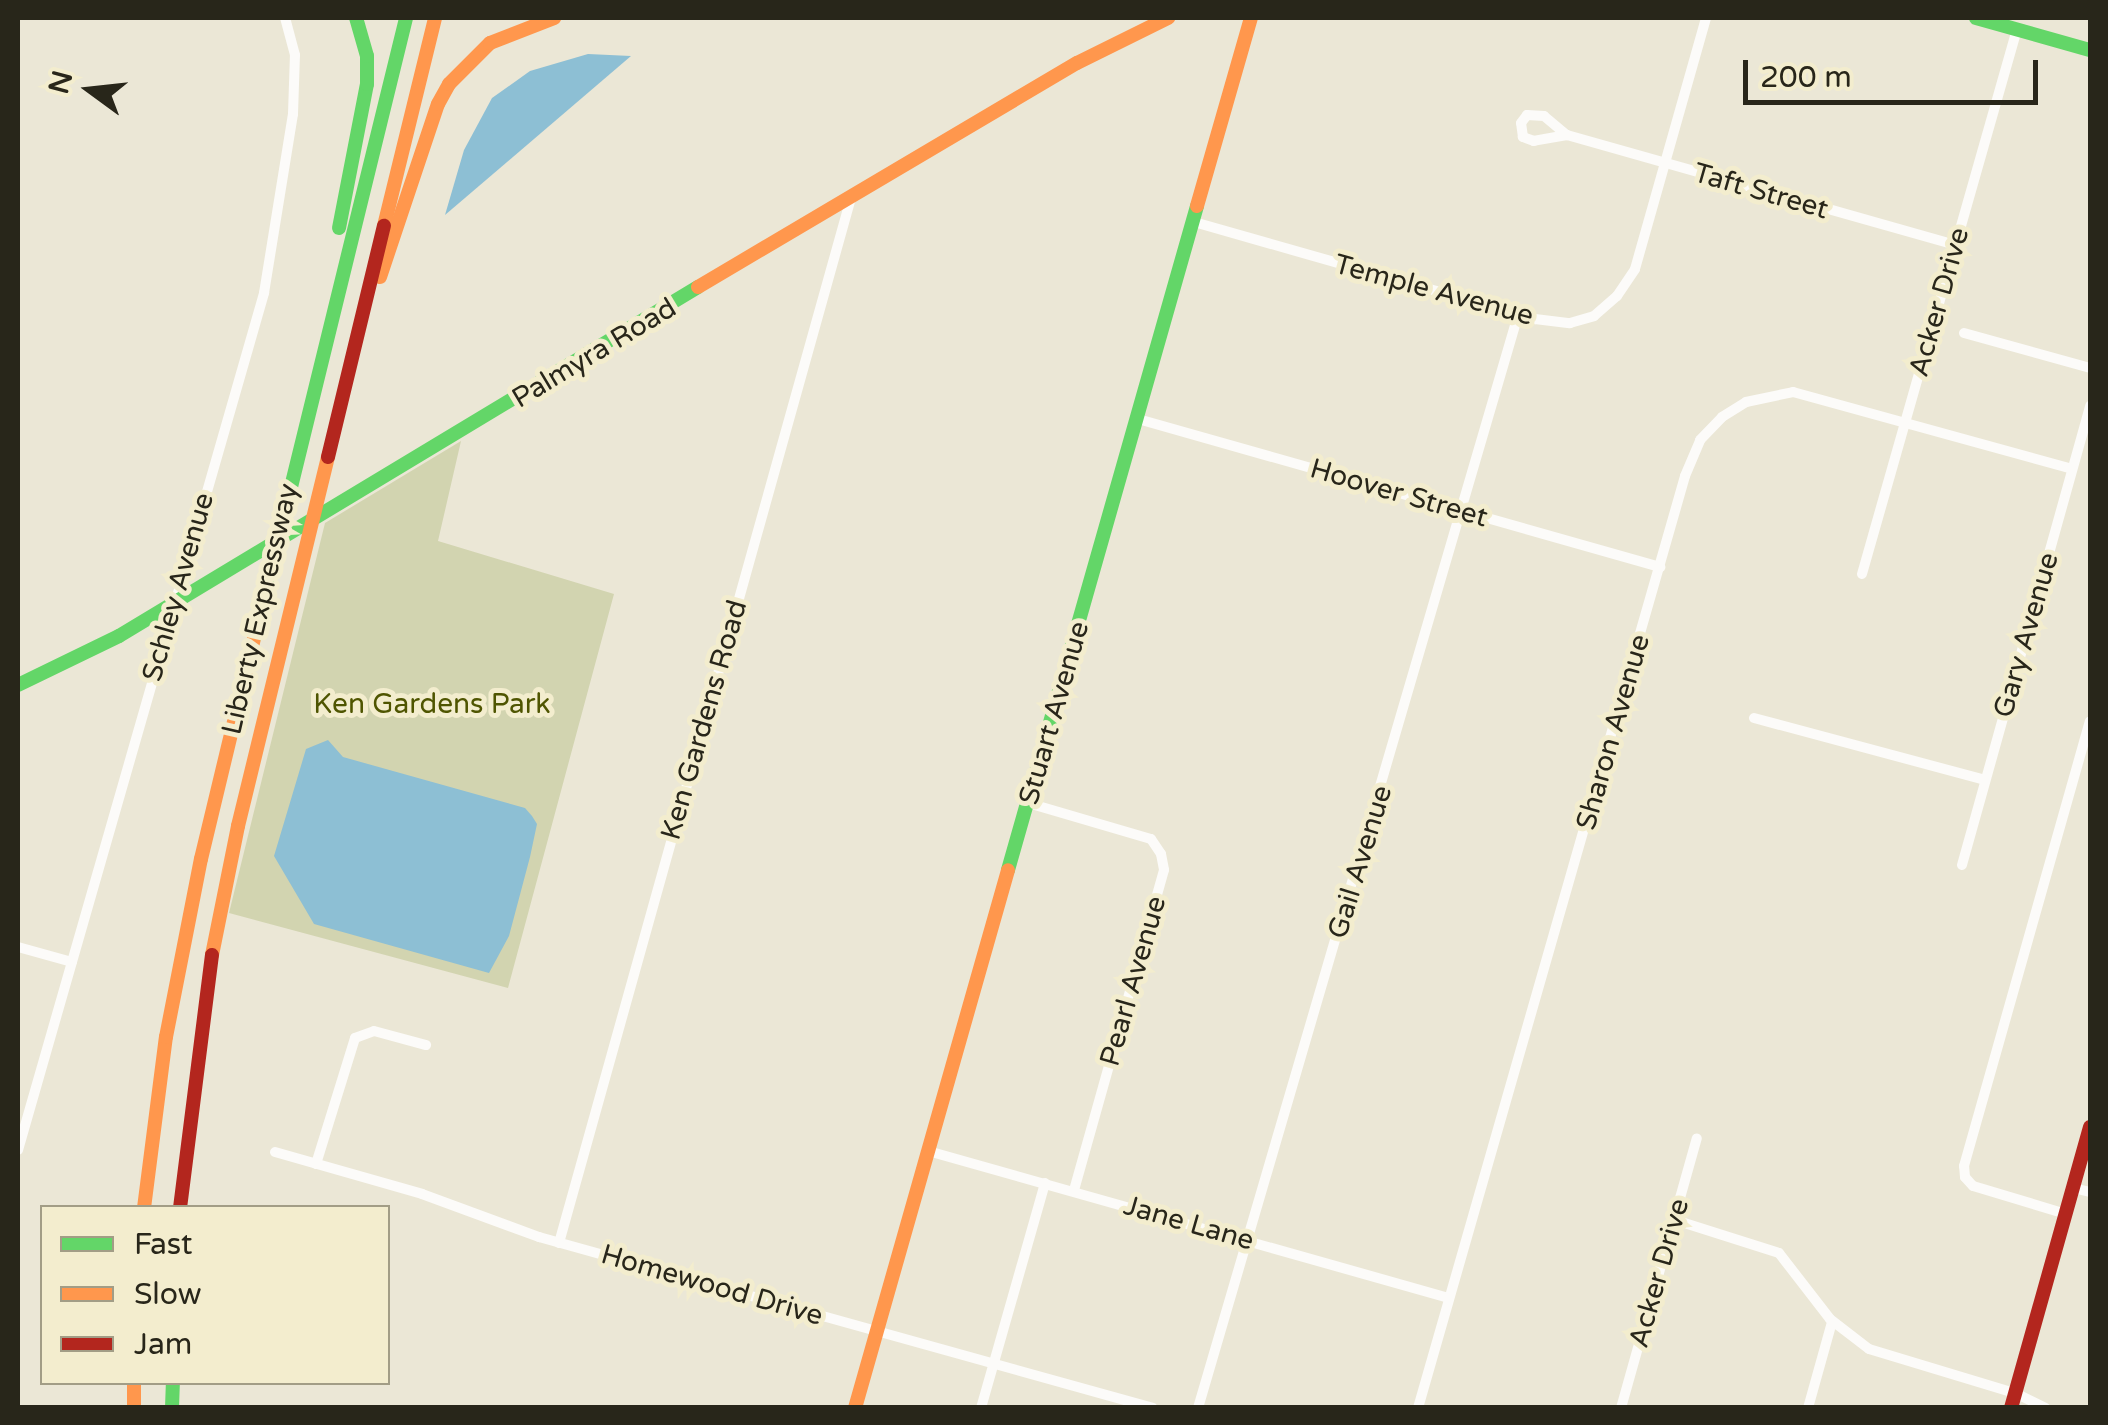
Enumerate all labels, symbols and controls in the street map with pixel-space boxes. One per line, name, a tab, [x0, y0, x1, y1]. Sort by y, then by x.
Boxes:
north arrow	[40, 40, 140, 140]
scale bar	[1748, 40, 2043, 102]
text: 200 m	[1760, 59, 1852, 96]
text: N	[42, 67, 80, 98]
street label: Taft Street	[1690, 156, 1832, 226]
street label: Acker Drive	[1902, 224, 1976, 380]
street label: Temple Avenue	[1331, 247, 1537, 333]
street label: Palmyra Road	[506, 291, 682, 415]
street label: Hoover Street	[1306, 452, 1492, 534]
street label: Liberty Expressway	[215, 480, 305, 738]
street label: Schley Avenue	[135, 489, 221, 685]
street label: Gary Avenue	[1986, 549, 2066, 721]
street label: Ken Gardens Road	[654, 596, 754, 844]
street label: Stuart Avenue	[1012, 618, 1096, 808]
street label: Sharon Avenue	[1569, 630, 1657, 834]
park label: Ken Gardens Park	[313, 687, 551, 721]
street label: Gail Avenue	[1321, 781, 1399, 943]
street label: Pearl Avenue	[1093, 892, 1173, 1070]
street label: Jane Lane	[1120, 1188, 1258, 1258]
street label: Acker Drive	[1622, 1195, 1696, 1351]
legend	[40, 1205, 390, 1385]
text: Fast	[134, 1226, 193, 1263]
street label: Homewood Drive	[597, 1237, 827, 1333]
text: Slow	[134, 1276, 202, 1313]
text: Jam	[134, 1326, 192, 1363]

